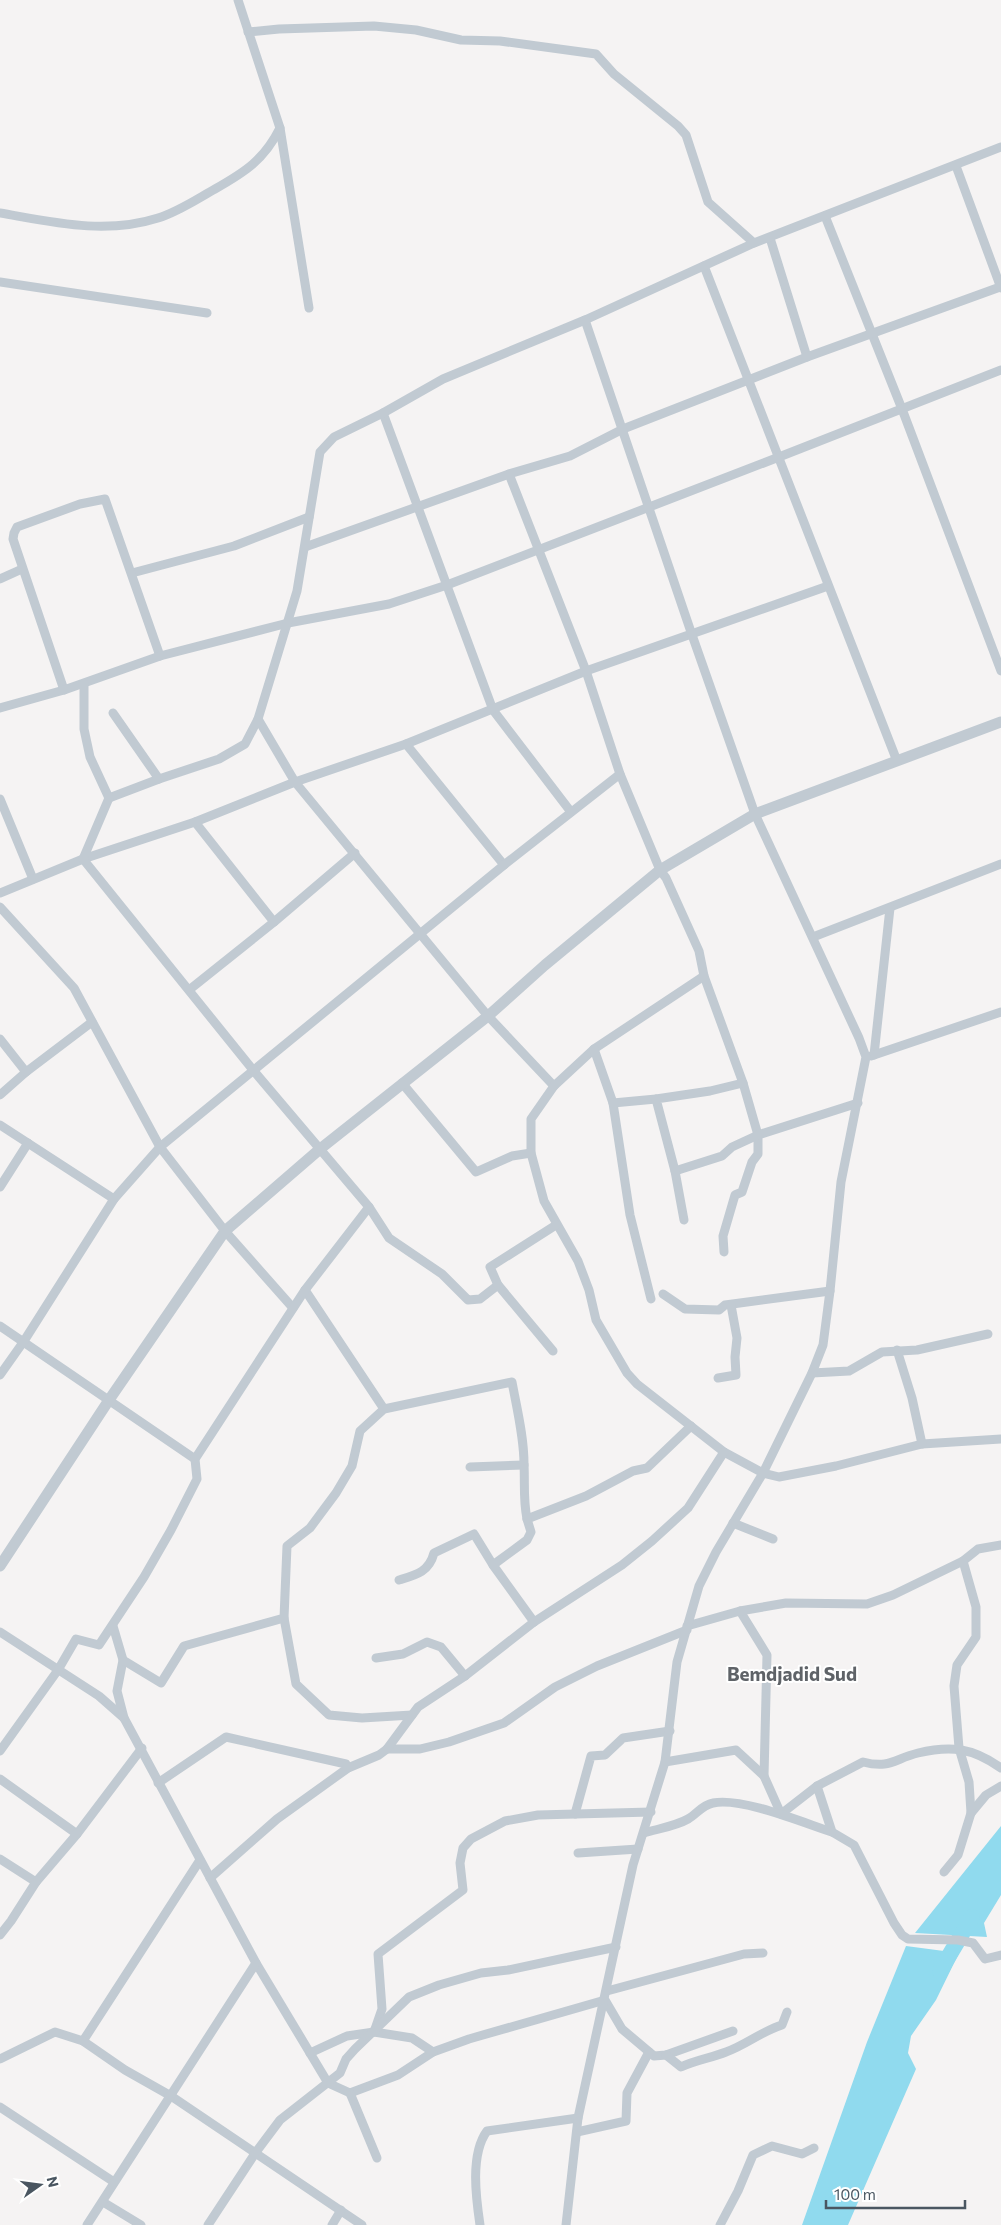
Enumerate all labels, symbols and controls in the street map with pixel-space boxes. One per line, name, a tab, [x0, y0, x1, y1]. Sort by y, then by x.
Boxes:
district label: Bemdjadid Sud	[727, 1662, 857, 1685]
north arrow	[15, 2160, 65, 2210]
text: N	[44, 2175, 63, 2189]
scale bar	[826, 2178, 965, 2210]
text: 100 m	[834, 2185, 876, 2203]

